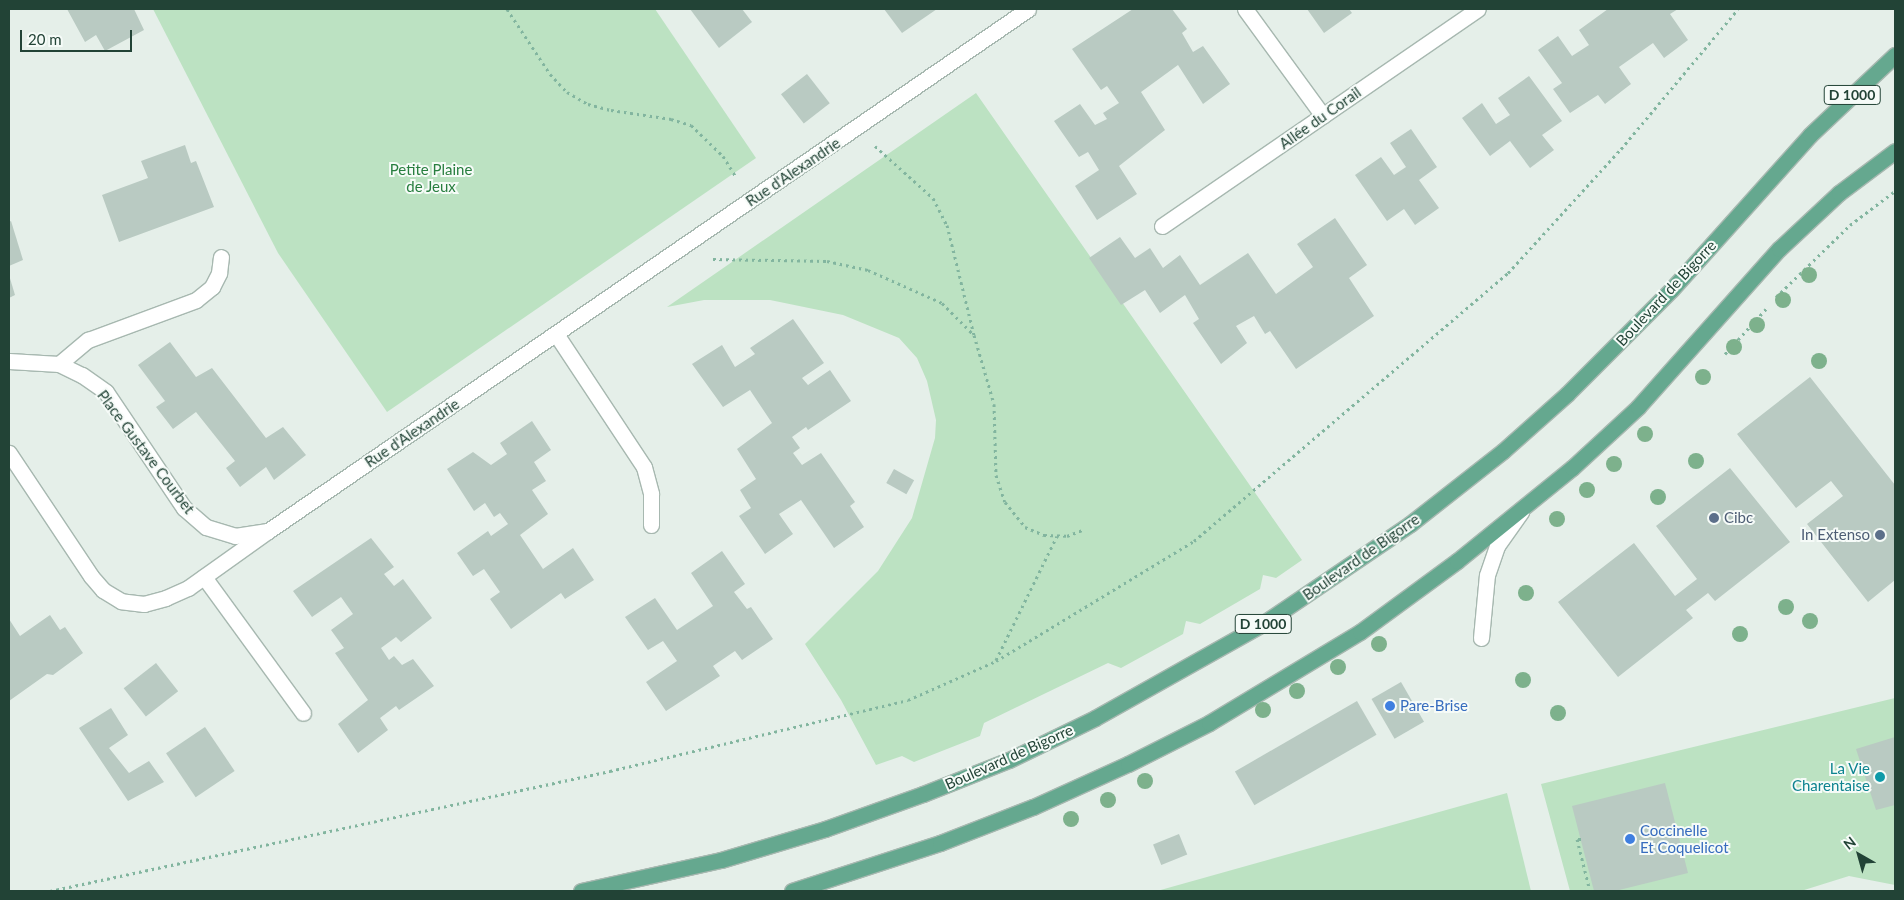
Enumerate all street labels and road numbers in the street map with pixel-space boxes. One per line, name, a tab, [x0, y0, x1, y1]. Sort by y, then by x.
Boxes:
street label: Allée du Corail	[1276, 83, 1364, 153]
road number: D 1000	[1823, 84, 1881, 106]
street label: Rue d'Alexandrie	[742, 134, 844, 210]
street label: Boulevard de Bigorre	[1612, 236, 1720, 350]
street label: Place Gustave Courbet	[94, 387, 198, 517]
street label: Rue d'Alexandrie	[361, 395, 463, 471]
street label: Boulevard de Bigorre	[1299, 510, 1423, 604]
road number: D 1000	[1234, 612, 1292, 636]
street label: Boulevard de Bigorre	[942, 721, 1076, 793]

